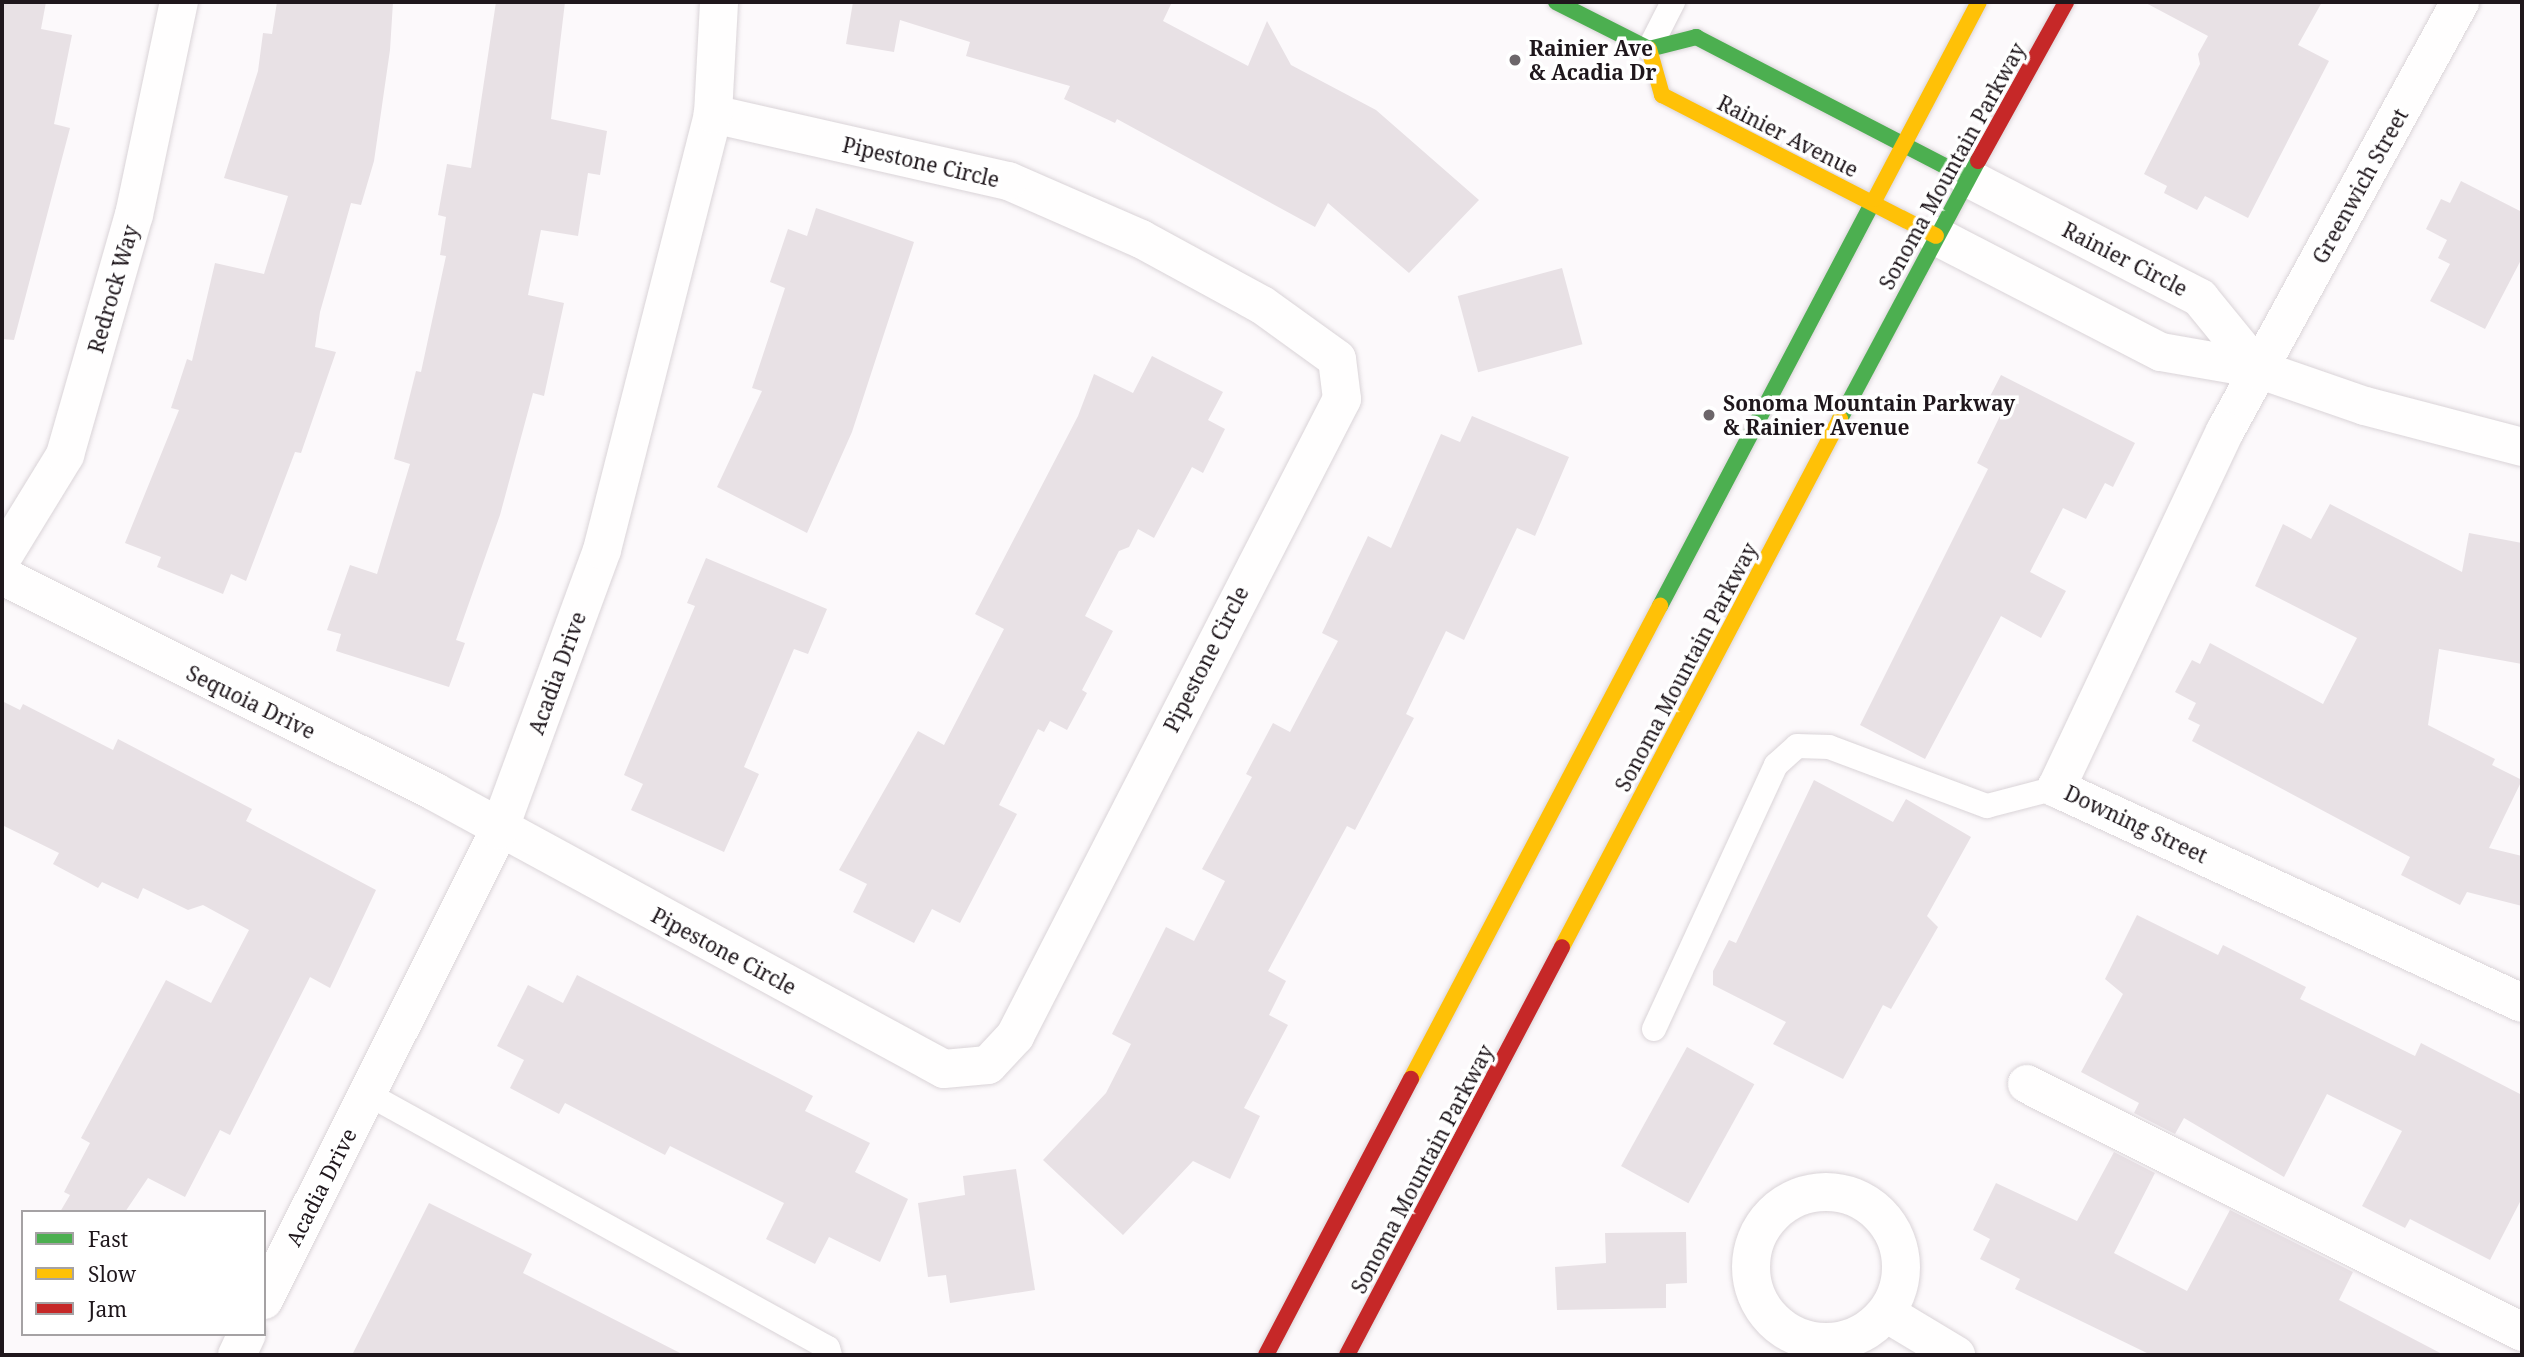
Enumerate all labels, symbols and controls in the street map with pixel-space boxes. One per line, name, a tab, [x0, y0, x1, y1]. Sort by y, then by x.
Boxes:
place label: Rainier Ave & Acadia Dr	[1529, 35, 1657, 85]
street label: Sonoma Mountain Parkway	[1874, 38, 2030, 294]
marker: Rainier Ave & Acadia Dr	[1507, 52, 1523, 68]
street label: Rainier Avenue	[1714, 90, 1862, 182]
street label: Greenwich Street	[2307, 104, 2413, 268]
street label: Pipestone Circle	[840, 132, 1002, 192]
street label: Rainier Circle	[2058, 217, 2192, 301]
street label: Redrock Way	[83, 222, 143, 356]
place label: Sonoma Mountain Parkway & Rainier Avenue	[1723, 390, 2015, 440]
marker: Sonoma Mountain Parkway & Rainier Avenue	[1701, 407, 1717, 423]
street label: Sonoma Mountain Parkway	[1610, 538, 1762, 796]
street label: Pipestone Circle	[1158, 582, 1254, 736]
street label: Acadia Drive	[523, 608, 591, 738]
street label: Sequoia Drive	[182, 660, 320, 744]
street label: Downing Street	[2061, 780, 2211, 868]
street label: Pipestone Circle	[647, 902, 801, 1000]
street label: Sonoma Mountain Parkway	[1346, 1040, 1498, 1298]
street label: Acadia Drive	[281, 1124, 361, 1250]
legend	[21, 1210, 266, 1336]
text: Fast	[88, 1225, 128, 1253]
text: Slow	[88, 1260, 136, 1288]
text: Jam	[88, 1295, 127, 1323]

